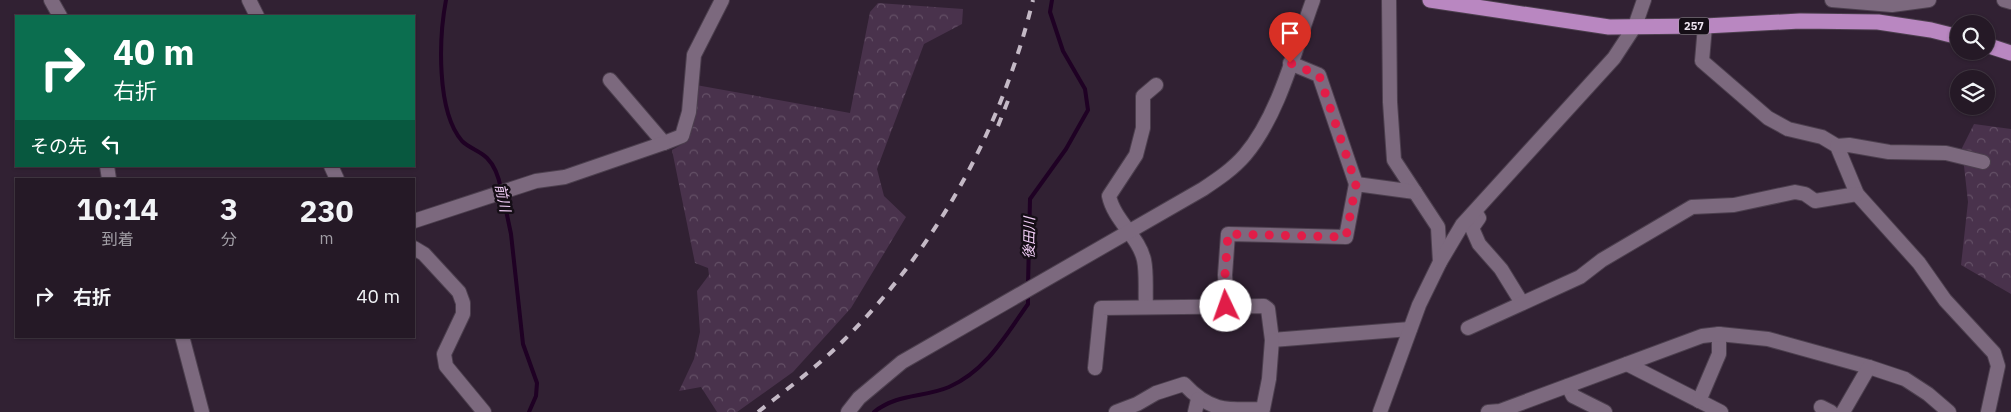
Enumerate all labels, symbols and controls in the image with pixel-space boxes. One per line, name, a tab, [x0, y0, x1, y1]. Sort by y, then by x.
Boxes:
pin	[1269, 12, 1311, 63]
map controls	[1950, 15, 1995, 115]
button: search	[1950, 15, 1995, 60]
road number: 257	[1679, 18, 1709, 34]
icon: arrive	[1276, 19, 1304, 47]
text: 40 m	[113, 29, 195, 75]
icon: right	[30, 35, 95, 100]
button: layers	[1950, 70, 1995, 115]
text: 右折	[113, 76, 157, 105]
icon: left	[97, 130, 125, 158]
text: その先	[30, 134, 87, 158]
water label: 前川	[491, 182, 515, 216]
text: 10:14	[77, 189, 158, 228]
text: 3	[220, 189, 238, 228]
text: 230	[299, 191, 353, 230]
water label: 後田川	[1020, 215, 1038, 259]
text: m	[319, 228, 333, 248]
text: 到着	[101, 229, 133, 249]
text: 分	[221, 229, 237, 249]
position arrow	[1199, 279, 1251, 331]
icon: right	[30, 282, 58, 310]
text: 40 m	[356, 284, 400, 308]
text: 右折	[73, 285, 111, 309]

